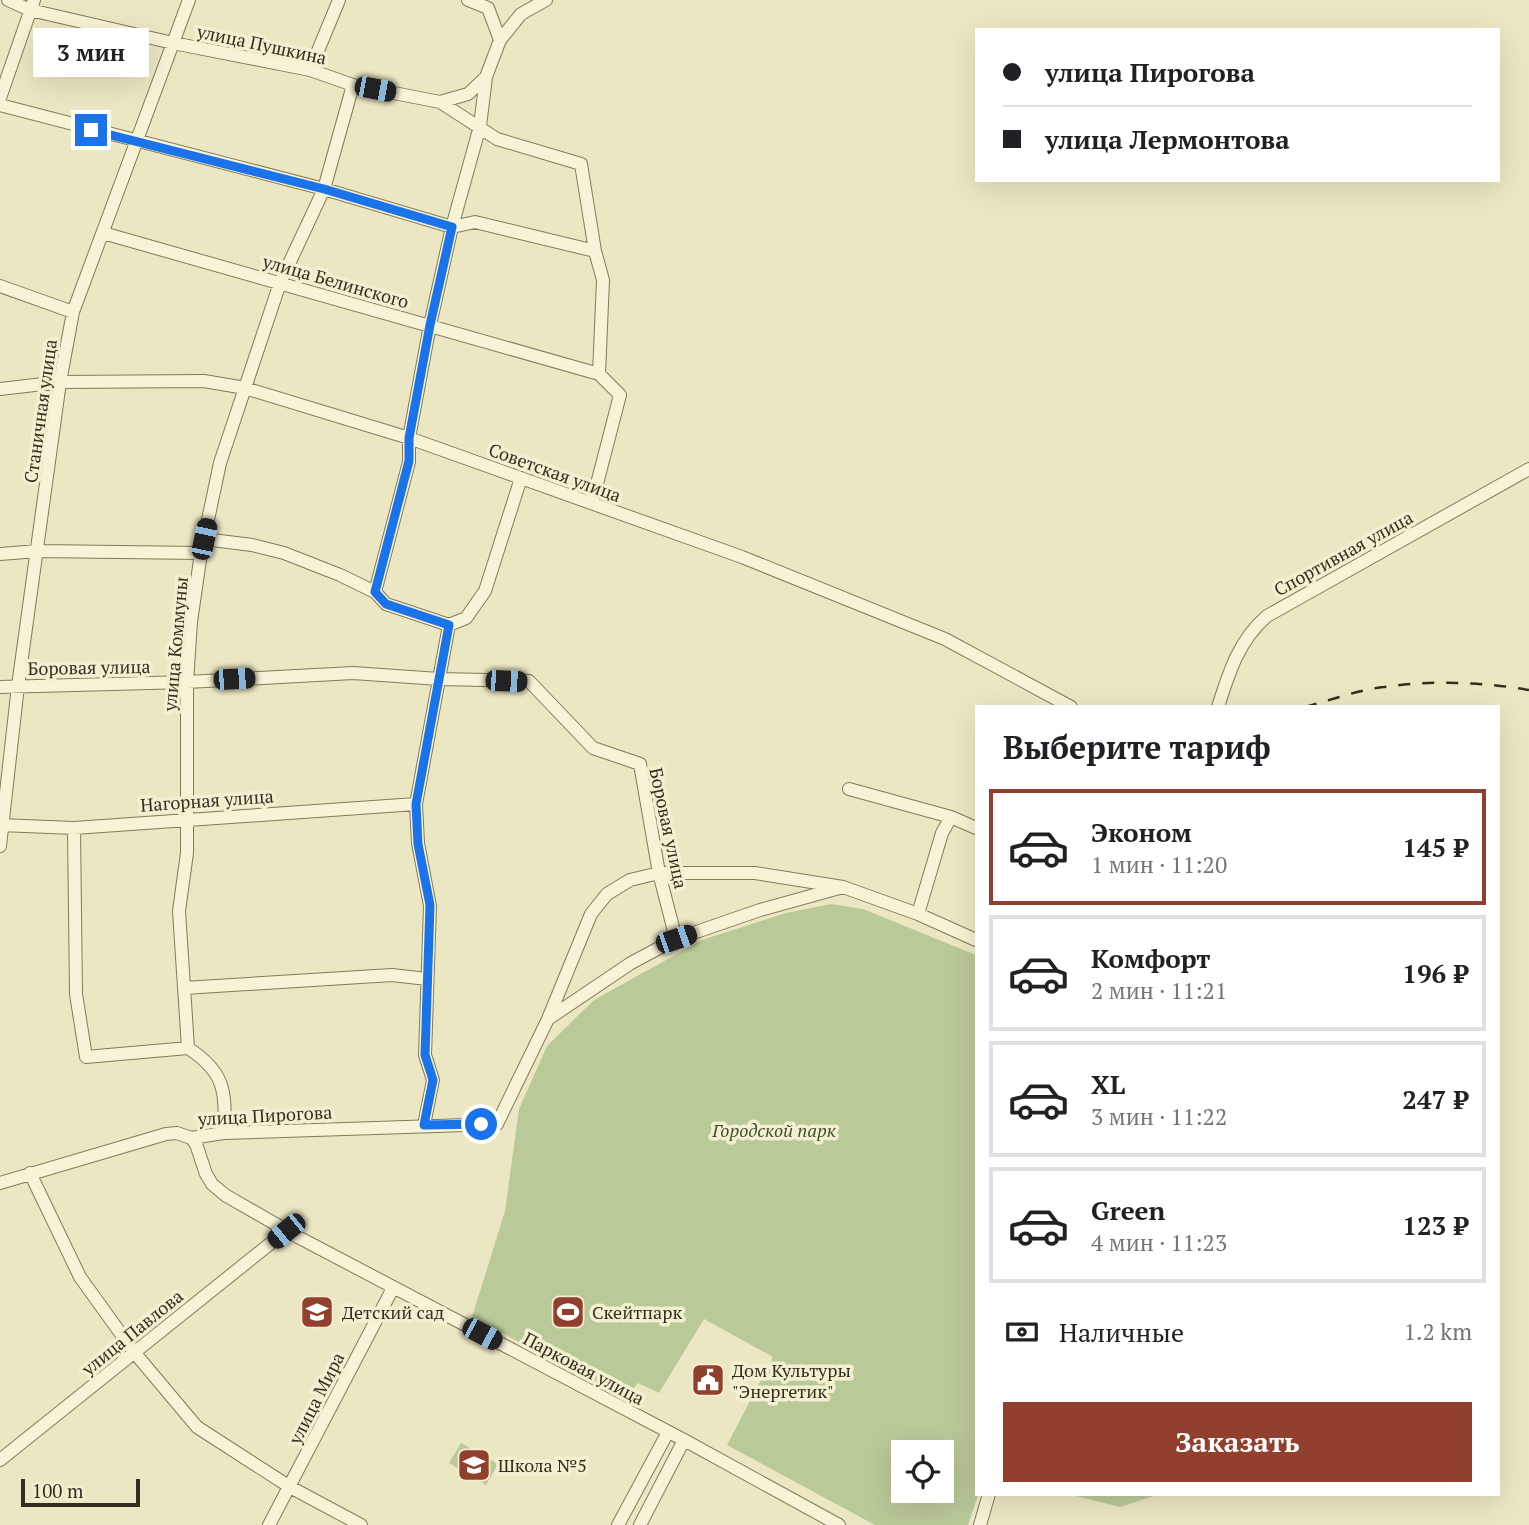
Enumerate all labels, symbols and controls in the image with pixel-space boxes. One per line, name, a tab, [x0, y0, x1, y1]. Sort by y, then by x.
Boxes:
street label: улица Пушкина	[194, 18, 329, 69]
callout: 3 мин	[33, 29, 149, 78]
text: 3 мин	[57, 37, 125, 68]
text: улица Пирогова	[1045, 55, 1255, 89]
car	[353, 75, 398, 103]
route end	[75, 114, 107, 146]
text: улица Лермонтова	[1045, 122, 1290, 156]
street label: улица Белинского	[259, 248, 412, 313]
street label: Станичная улица	[18, 338, 62, 484]
street label: Советская улица	[485, 437, 625, 507]
street label: Спортивная улица	[1269, 505, 1417, 601]
car	[190, 516, 219, 562]
street label: улица Коммуны	[157, 576, 193, 713]
street label: Боровая улица	[27, 654, 151, 680]
car	[213, 667, 256, 691]
car	[485, 670, 528, 692]
text: Выберите тариф	[1003, 726, 1271, 768]
street label: Боровая улица	[644, 765, 694, 891]
street label: Нагорная улица	[139, 783, 275, 817]
text: Эконом	[1091, 815, 1192, 849]
icon: car	[1007, 816, 1070, 879]
text: 145 ₽	[1402, 830, 1468, 864]
text: 1 мин · 11:20	[1091, 849, 1227, 880]
car	[653, 922, 700, 956]
text: Комфорт	[1091, 941, 1210, 975]
icon: car	[1007, 942, 1070, 1005]
text: 196 ₽	[1402, 956, 1468, 990]
text: 2 мин · 11:21	[1091, 975, 1227, 1006]
text: XL	[1091, 1067, 1125, 1101]
icon: car	[1007, 1068, 1070, 1131]
text: 247 ₽	[1402, 1082, 1468, 1116]
street label: улица Пирогова	[196, 1100, 333, 1131]
text: 3 мин · 11:22	[1091, 1101, 1227, 1132]
route start	[465, 1108, 497, 1140]
park label: Городской парк	[711, 1118, 836, 1142]
text: Green	[1091, 1193, 1165, 1227]
icon: car	[1007, 1194, 1070, 1257]
text: 123 ₽	[1402, 1208, 1468, 1242]
car	[264, 1210, 309, 1252]
text: 4 мин · 11:23	[1091, 1227, 1227, 1258]
street label: улица Павлова	[76, 1284, 188, 1381]
school or university icon: Детский сад	[298, 1293, 336, 1331]
sports icon: Скейтпарк	[549, 1293, 587, 1331]
place label: Детский сад	[342, 1300, 444, 1324]
place label: Скейтпарк	[592, 1300, 682, 1324]
icon: cash	[1003, 1313, 1041, 1351]
car	[459, 1315, 506, 1353]
text: Наличные	[1059, 1315, 1184, 1349]
text: 1.2 km	[1404, 1316, 1472, 1347]
street label: Парковая улица	[519, 1326, 649, 1410]
street label: улица Мира	[282, 1348, 349, 1449]
place label: Дом Культуры "Энергетик"	[732, 1358, 851, 1403]
public building icon: Дом Культуры "Энергетик"	[689, 1361, 727, 1399]
button: Заказать	[1003, 1402, 1472, 1482]
map controls	[891, 1440, 954, 1503]
button: locate	[891, 1440, 954, 1503]
school or university icon: Школа №5	[455, 1446, 493, 1484]
place label: Школа №5	[498, 1453, 587, 1477]
scale bar	[21, 1476, 140, 1508]
text: 100 m	[32, 1478, 83, 1503]

